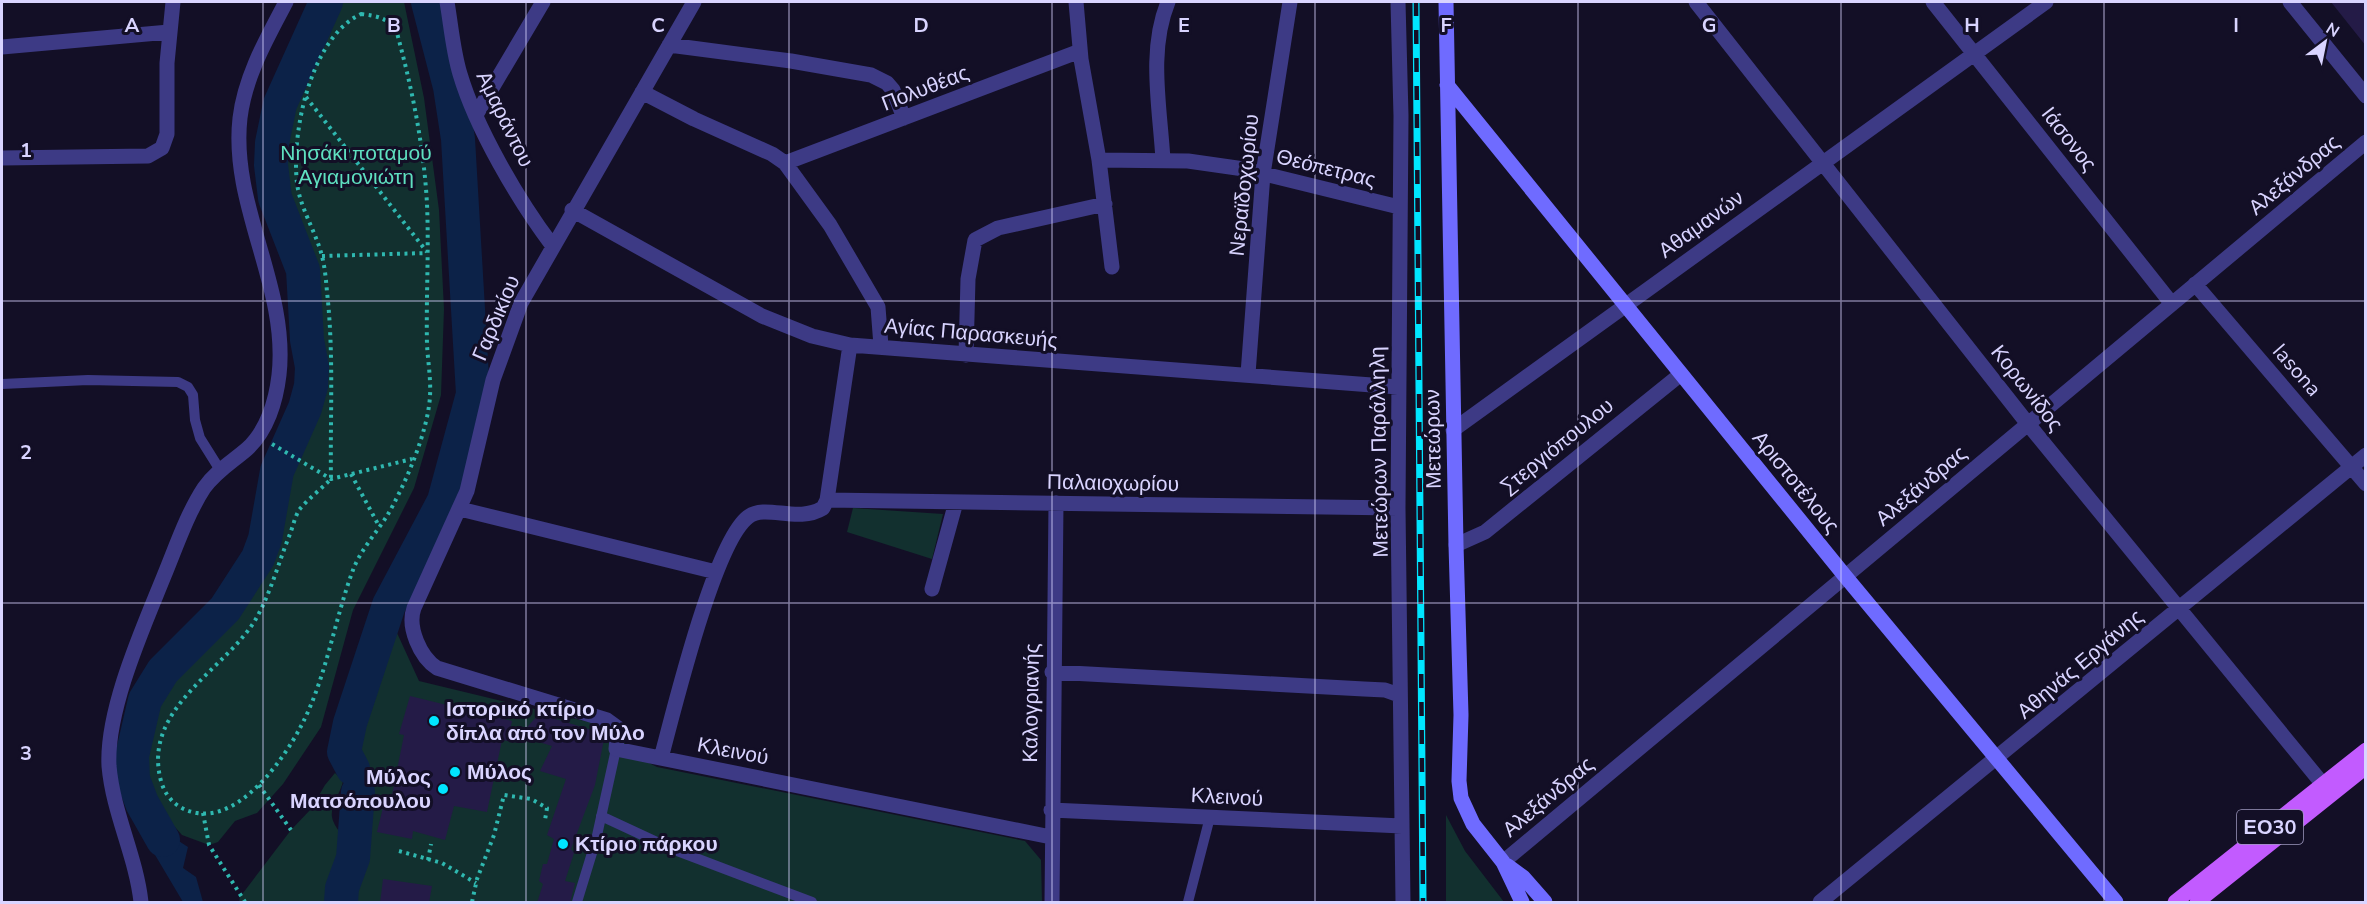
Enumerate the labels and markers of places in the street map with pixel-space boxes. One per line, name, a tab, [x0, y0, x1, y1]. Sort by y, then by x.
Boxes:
place label: Ιστορικό κτίριο δίπλα από τον Μύλο	[446, 695, 645, 747]
marker: Ιστορικό κτίριο δίπλα από τον Μύλο	[427, 714, 441, 728]
place label: Μύλος	[467, 758, 532, 786]
place label: Μύλος Ματσόπουλου	[290, 763, 431, 815]
marker: Μύλος	[448, 765, 462, 779]
marker: Μύλος Ματσόπουλου	[436, 782, 450, 796]
place label: Κτίριο πάρκου	[575, 830, 718, 858]
marker: Κτίριο πάρκου	[556, 837, 570, 851]

